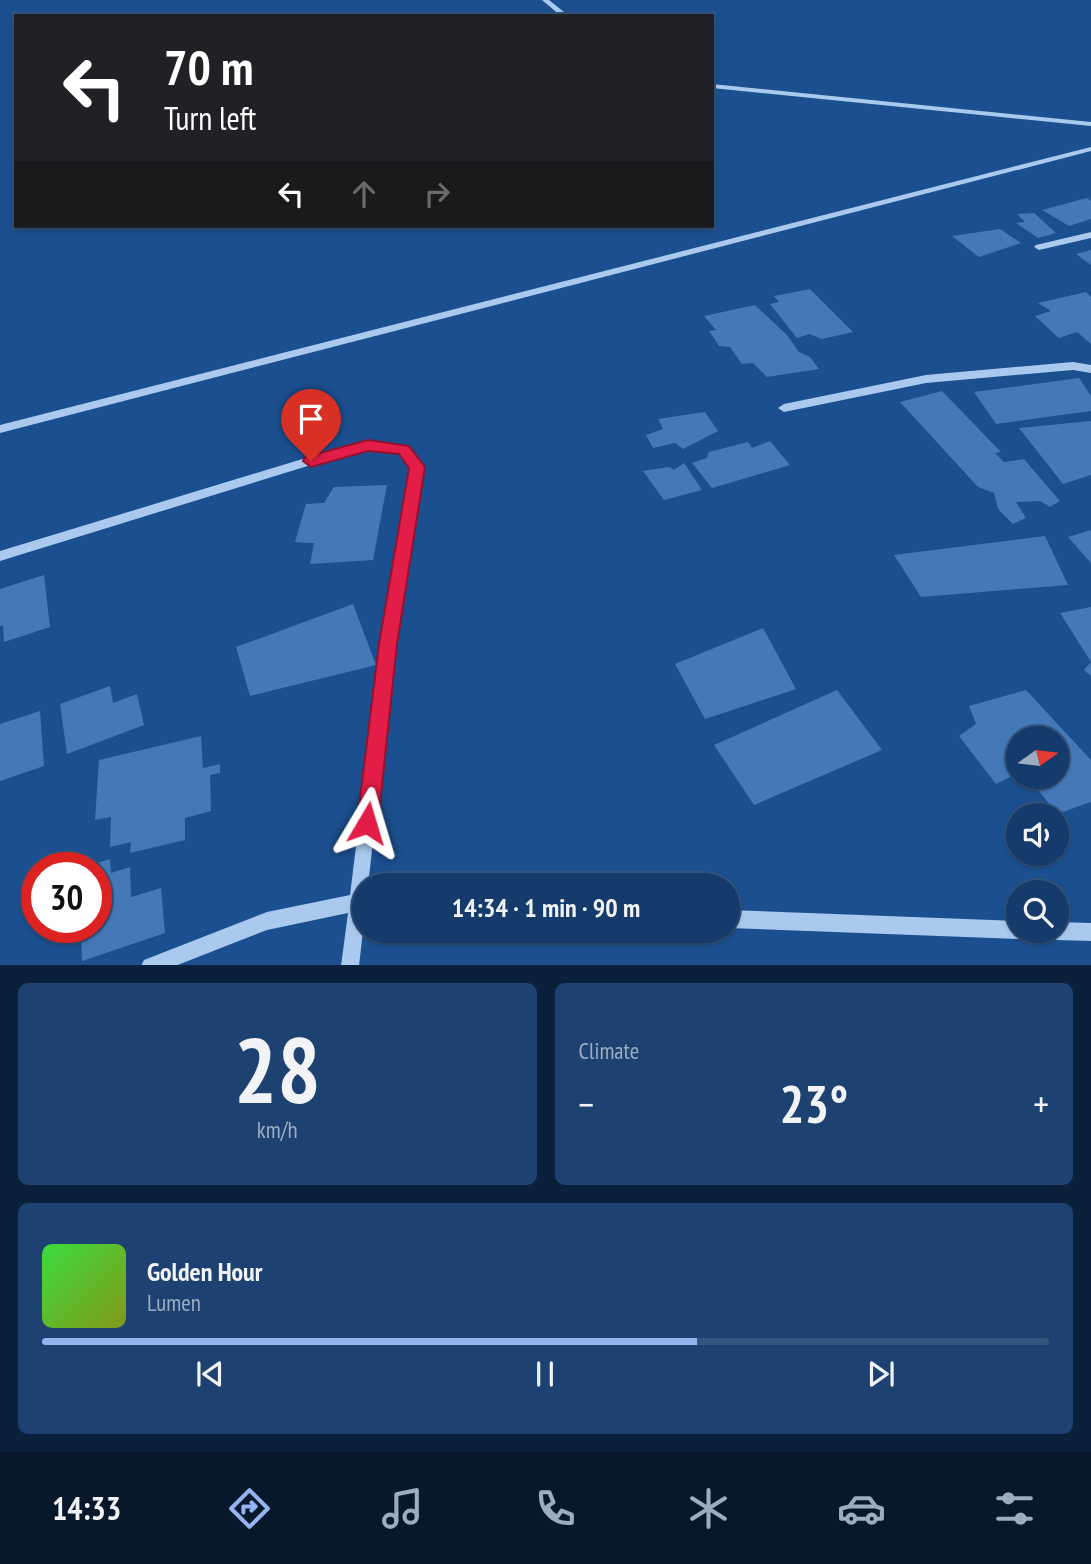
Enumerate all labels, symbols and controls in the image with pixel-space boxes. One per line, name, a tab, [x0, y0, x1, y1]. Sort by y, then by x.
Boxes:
text: 70 m	[164, 35, 253, 99]
icon: left	[49, 42, 140, 133]
text: Turn left	[164, 97, 256, 139]
icon: left	[272, 175, 310, 213]
icon: ahead	[345, 175, 383, 213]
icon: right	[418, 175, 456, 213]
pin	[281, 389, 341, 461]
icon: arrive	[292, 400, 330, 438]
north arrow	[1006, 726, 1069, 789]
map controls	[1006, 726, 1069, 943]
position arrow	[330, 786, 404, 860]
button: sound	[1006, 803, 1069, 866]
speed limit sign: 30	[21, 852, 112, 943]
button: search	[1006, 880, 1069, 943]
text: 14:34 · 1 min · 90 m	[452, 891, 640, 924]
text: 28	[234, 1010, 321, 1128]
text: Climate	[579, 1036, 639, 1065]
text: 23°	[779, 1070, 848, 1137]
text: −	[579, 1079, 594, 1128]
text: +	[1033, 1079, 1049, 1128]
text: km/h	[257, 1115, 298, 1144]
text: Golden Hour	[147, 1255, 262, 1288]
text: Lumen	[147, 1288, 201, 1317]
icon: previous	[191, 1355, 229, 1393]
icon: pause	[526, 1355, 564, 1393]
icon: next	[862, 1355, 900, 1393]
icon: directions	[225, 1484, 274, 1533]
icon: music	[378, 1484, 427, 1533]
icon: phone	[531, 1484, 580, 1533]
icon: climate	[684, 1484, 733, 1533]
icon: car	[837, 1484, 886, 1533]
icon: filters	[990, 1484, 1039, 1533]
text: 14:33	[52, 1487, 121, 1529]

